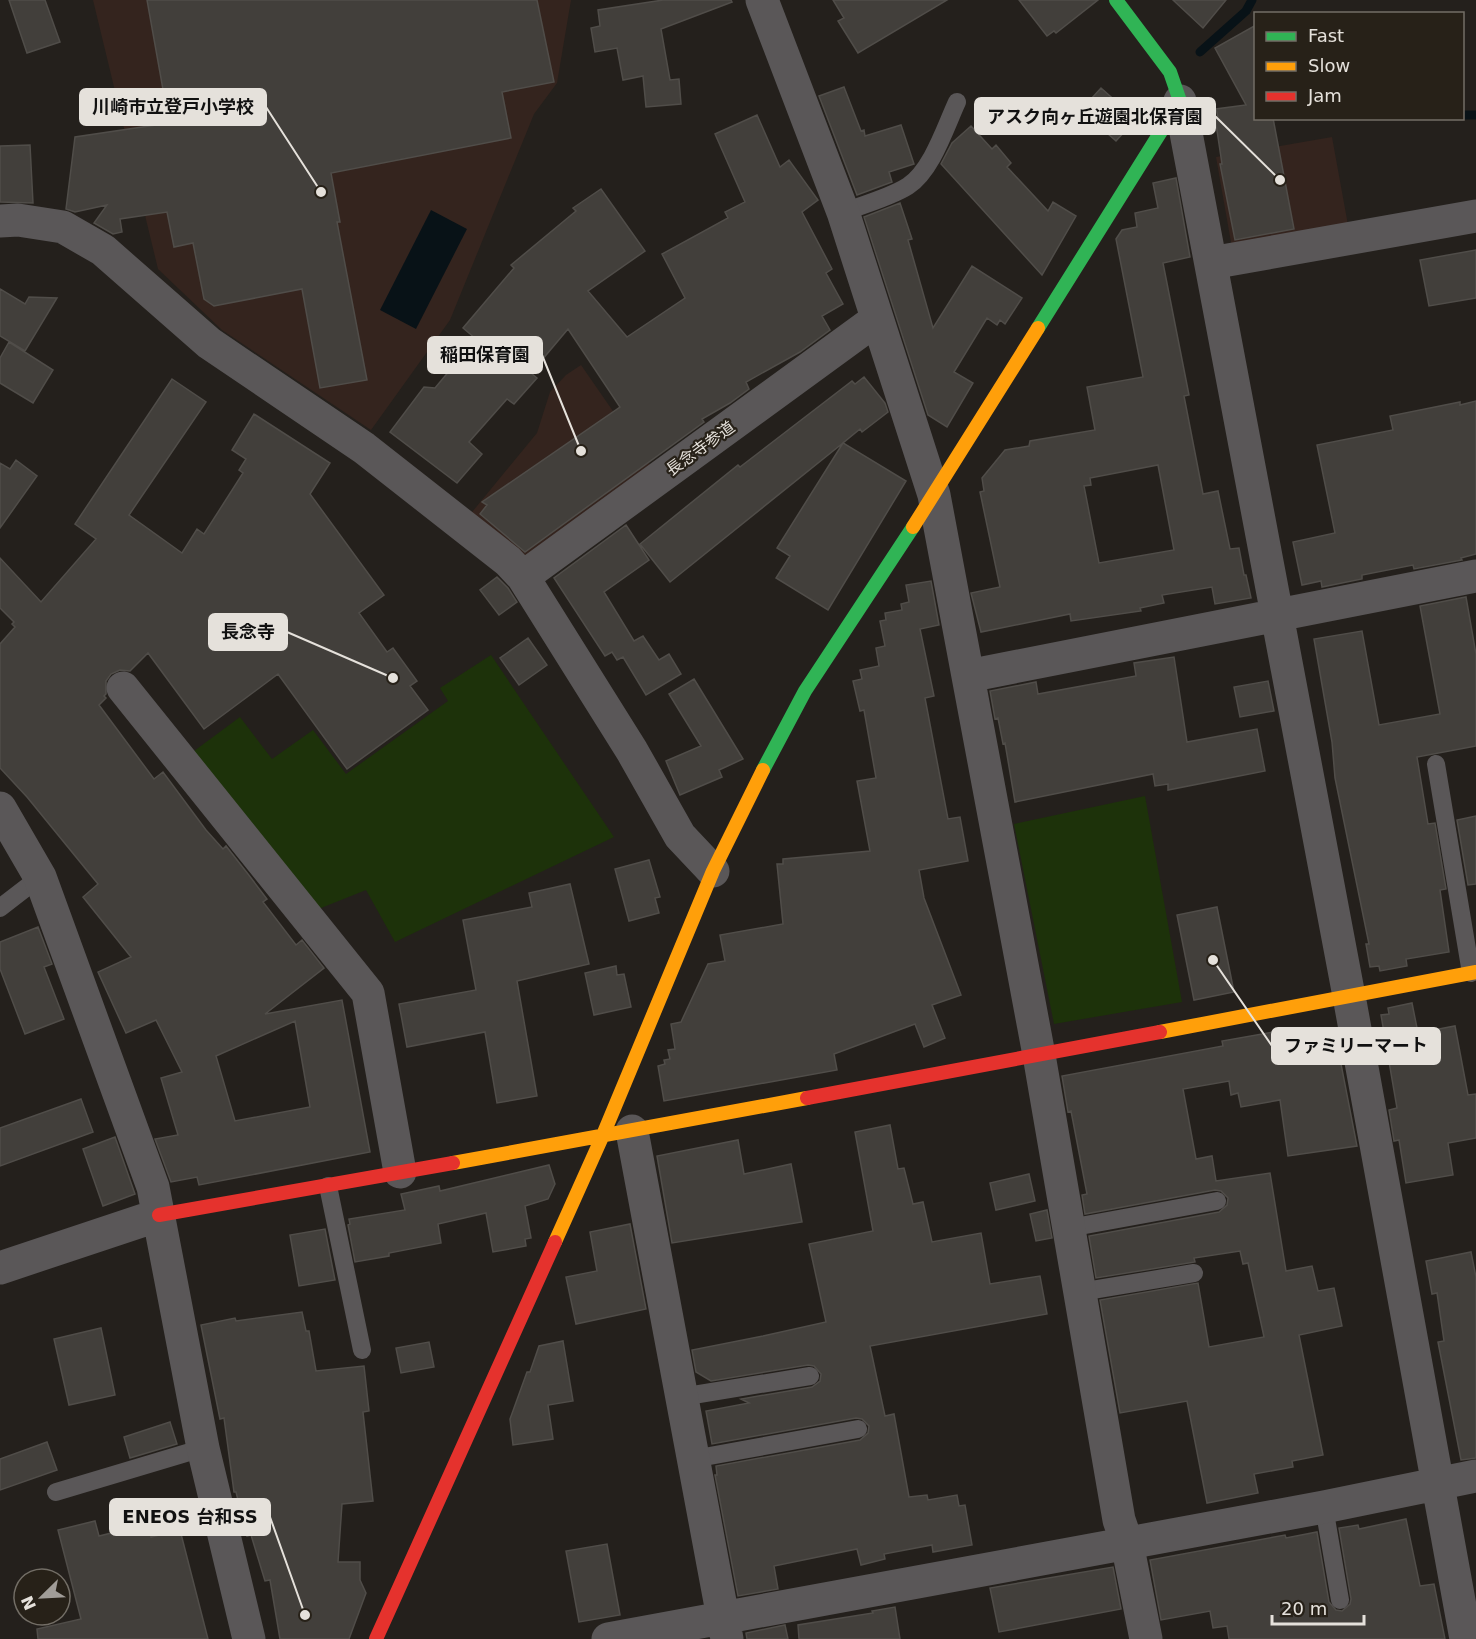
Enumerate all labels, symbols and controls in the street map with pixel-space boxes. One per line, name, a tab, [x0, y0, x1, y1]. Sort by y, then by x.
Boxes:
legend	[1254, 12, 1464, 120]
text: Fast	[1308, 25, 1344, 46]
text: Slow	[1308, 55, 1350, 76]
text: Jam	[1307, 85, 1342, 106]
callout: 川崎市立登戸小学校	[80, 89, 266, 125]
text: 川崎市立登戸小学校	[92, 96, 254, 117]
callout: アスク向ヶ丘遊園北保育園	[975, 98, 1215, 134]
text: アスク向ヶ丘遊園北保育園	[987, 106, 1203, 127]
callout: 稲田保育園	[428, 337, 542, 373]
text: 稲田保育園	[440, 344, 530, 365]
street label: 長念寺参道	[662, 417, 738, 480]
callout: 長念寺	[209, 614, 287, 650]
text: 長念寺	[221, 621, 275, 642]
callout: ファミリーマート	[1272, 1028, 1440, 1064]
text: ファミリーマート	[1284, 1035, 1428, 1056]
callout: ENEOS 台和SS	[110, 1499, 270, 1535]
text: ENEOS 台和SS	[122, 1506, 258, 1527]
north arrow	[12, 1567, 72, 1627]
scale bar	[1272, 1588, 1364, 1626]
text: N	[17, 1593, 40, 1613]
text: 20 m	[1281, 1598, 1327, 1619]

